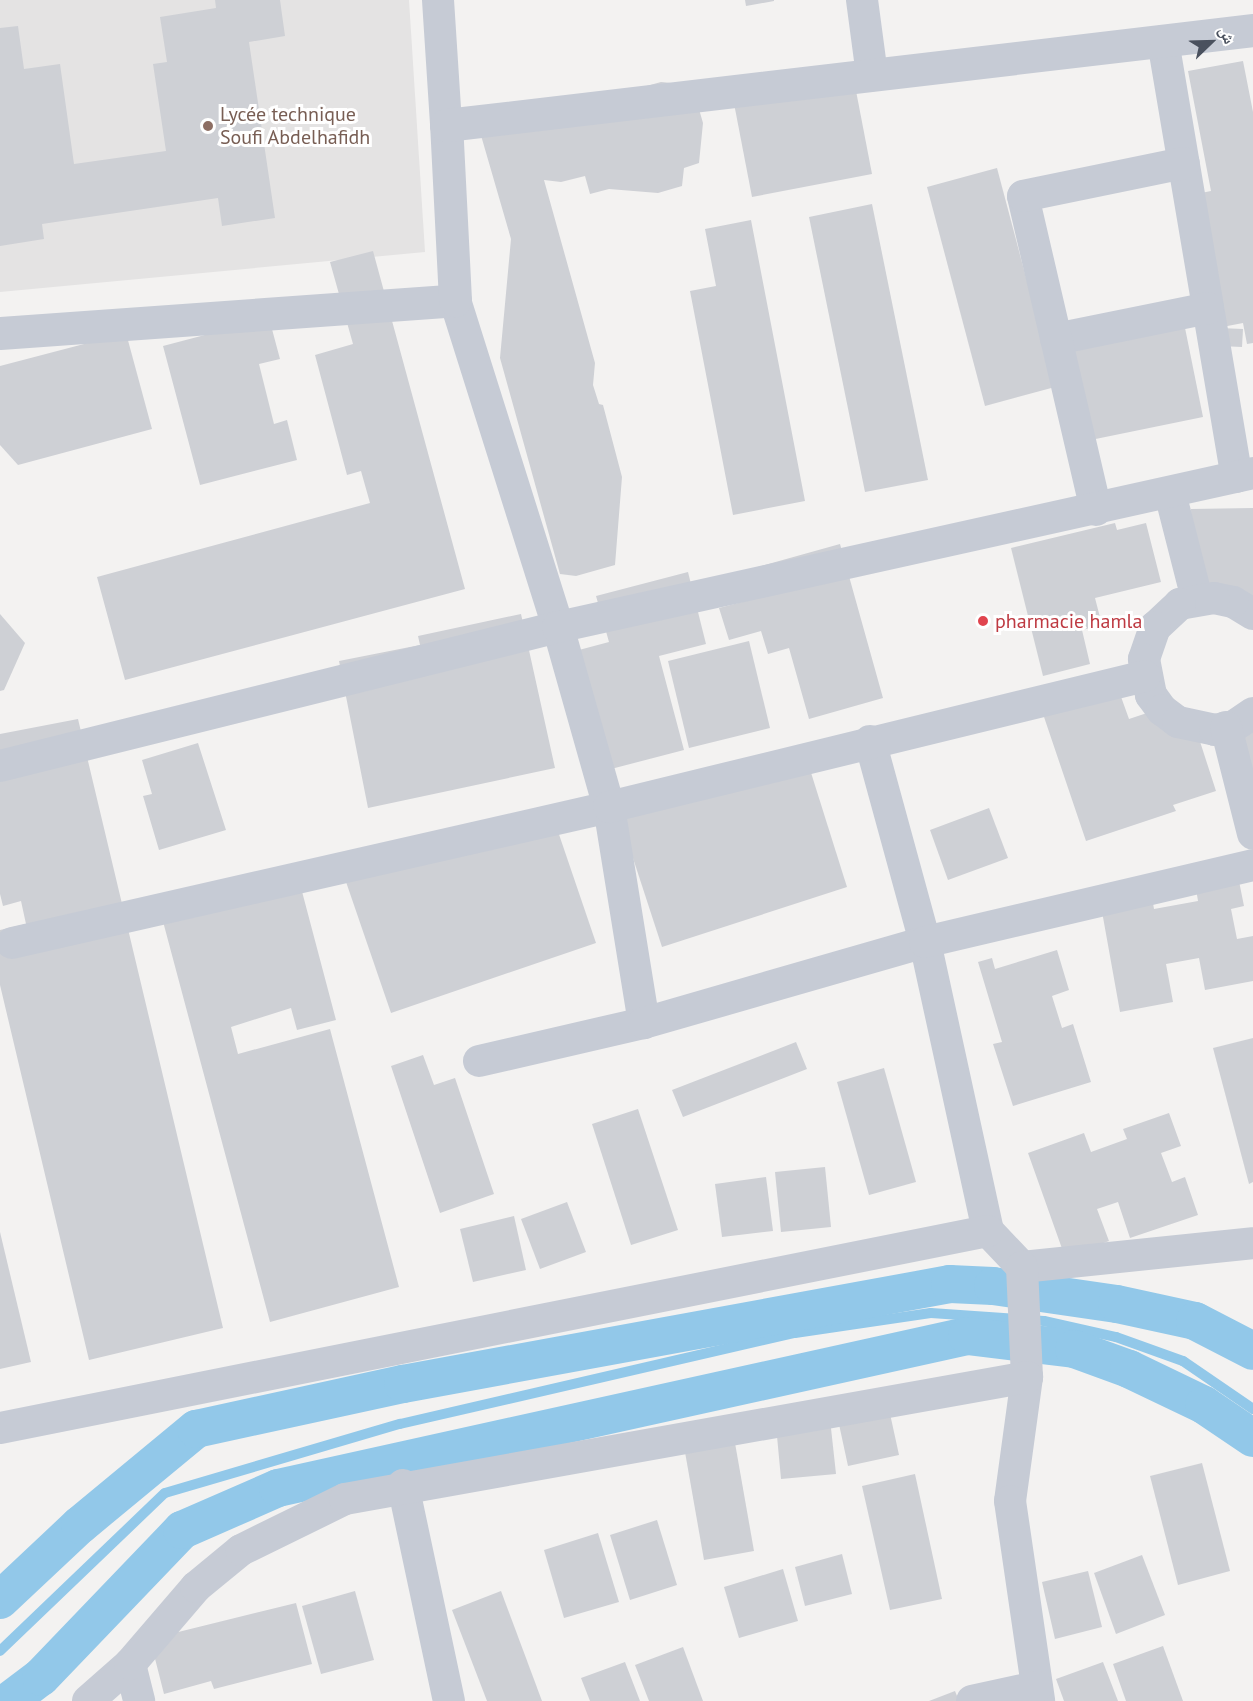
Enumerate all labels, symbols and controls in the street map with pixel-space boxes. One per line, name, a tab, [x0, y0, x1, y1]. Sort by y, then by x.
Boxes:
north arrow	[1181, 12, 1241, 72]
text: ش	[1215, 23, 1240, 47]
place label: Lycée technique Soufi Abdelhafidh	[220, 102, 371, 149]
marker: Lycée technique Soufi Abdelhafidh	[201, 119, 215, 133]
place label: pharmacie hamla	[995, 609, 1142, 633]
marker: pharmacie hamla	[976, 614, 990, 628]

